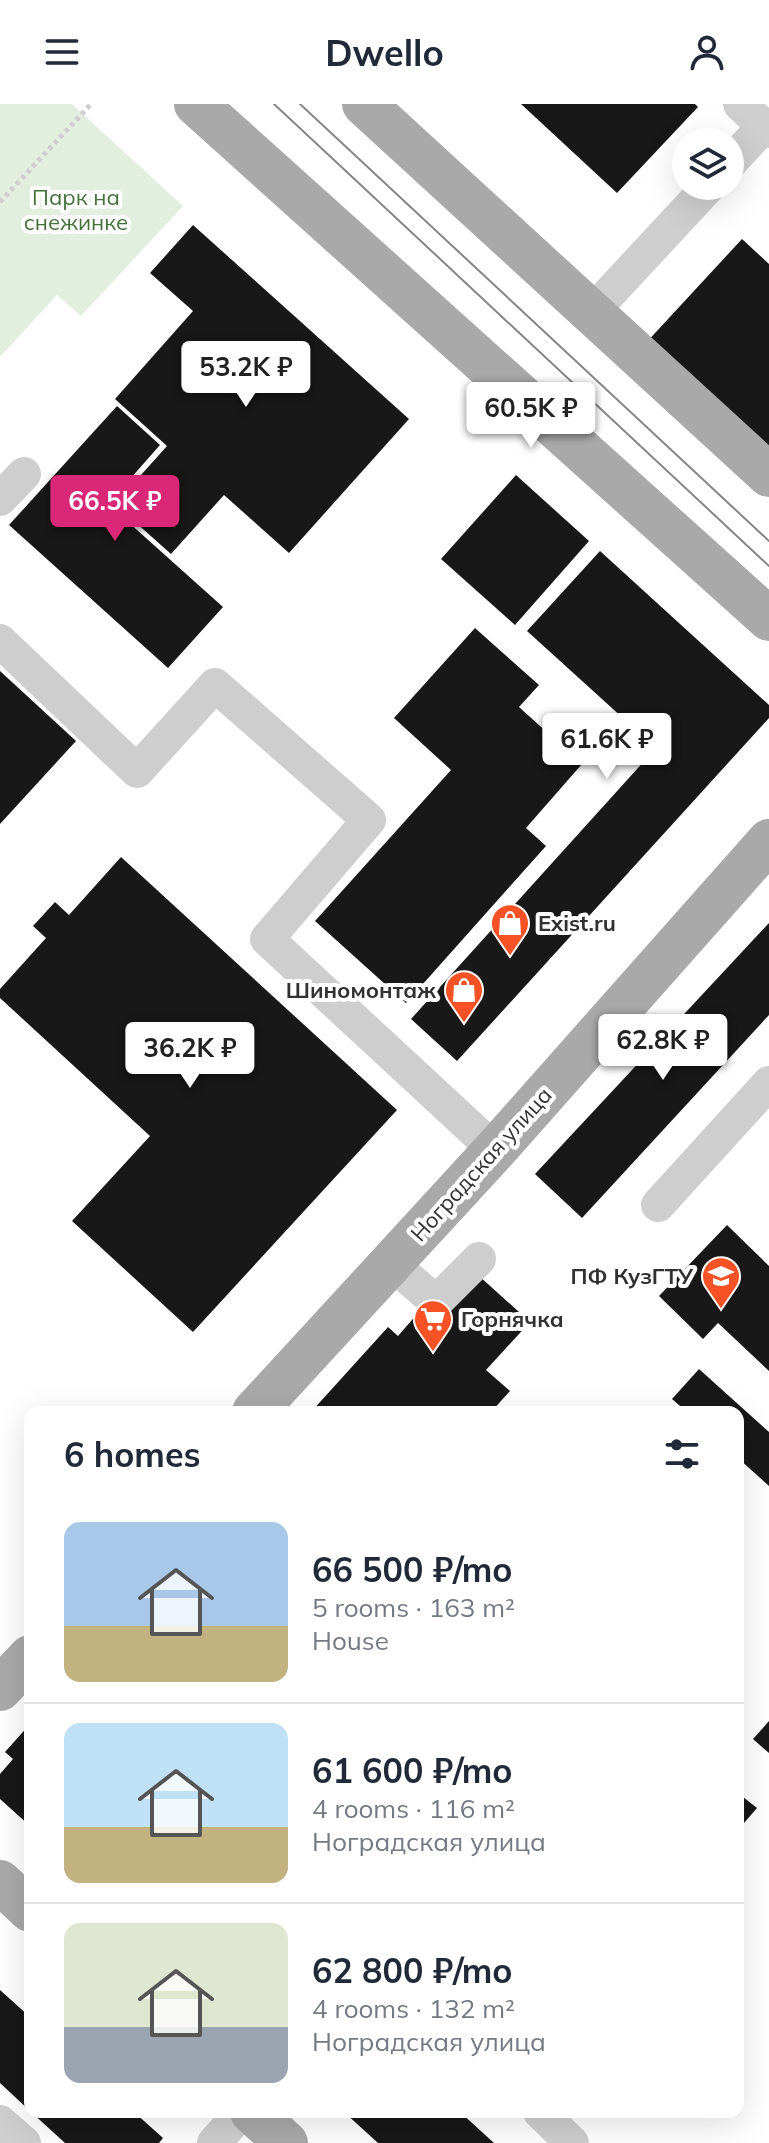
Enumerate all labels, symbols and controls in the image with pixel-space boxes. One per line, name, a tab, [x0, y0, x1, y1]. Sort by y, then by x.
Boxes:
icon: menu	[40, 30, 84, 74]
text: Dwello	[325, 30, 444, 75]
icon: person	[685, 30, 729, 74]
map controls	[672, 128, 744, 200]
button: layers	[672, 128, 744, 200]
park label: Парк на снежинке	[24, 183, 128, 236]
pin: 53.2K ₽	[172, 341, 320, 409]
text: 53.2K ₽	[199, 350, 293, 383]
pin: 60.5K ₽	[457, 382, 605, 450]
text: 60.5K ₽	[484, 391, 578, 424]
pin: 66.5K ₽	[41, 475, 189, 543]
text: 66.5K ₽	[68, 484, 162, 517]
pin: 61.6K ₽	[533, 713, 681, 781]
text: 61.6K ₽	[560, 722, 654, 755]
shop icon: Exist.ru	[489, 902, 531, 957]
place label: Exist.ru	[538, 909, 616, 937]
shop icon: Шиномонтаж	[443, 969, 485, 1024]
place label: Шиномонтаж	[286, 976, 436, 1004]
pin: 62.8K ₽	[589, 1014, 737, 1082]
pin: 36.2K ₽	[116, 1022, 264, 1090]
text: 62.8K ₽	[616, 1023, 710, 1056]
text: 36.2K ₽	[143, 1031, 237, 1064]
street label: Ноградская улица	[404, 1081, 558, 1247]
school or university icon: ПФ КузГТУ	[700, 1255, 742, 1310]
place label: ПФ КузГТУ	[571, 1262, 694, 1290]
supermarket icon: Горнячка	[412, 1298, 454, 1353]
place label: Горнячка	[461, 1305, 564, 1333]
icon: filters	[660, 1432, 704, 1476]
text: 6 homes	[64, 1433, 201, 1476]
text: 66 500 ₽/mo	[312, 1548, 512, 1591]
icon: home	[128, 1554, 224, 1650]
text: 5 rooms · 163 m²	[312, 1591, 515, 1624]
text: House	[312, 1624, 389, 1657]
text: 61 600 ₽/mo	[312, 1749, 512, 1792]
icon: home	[128, 1755, 224, 1851]
text: 4 rooms · 116 m²	[312, 1792, 515, 1825]
text: Ноградская улица	[312, 1825, 546, 1858]
text: 62 800 ₽/mo	[312, 1949, 512, 1992]
icon: home	[128, 1955, 224, 2051]
text: 4 rooms · 132 m²	[312, 1992, 515, 2025]
text: Ноградская улица	[312, 2025, 546, 2058]

